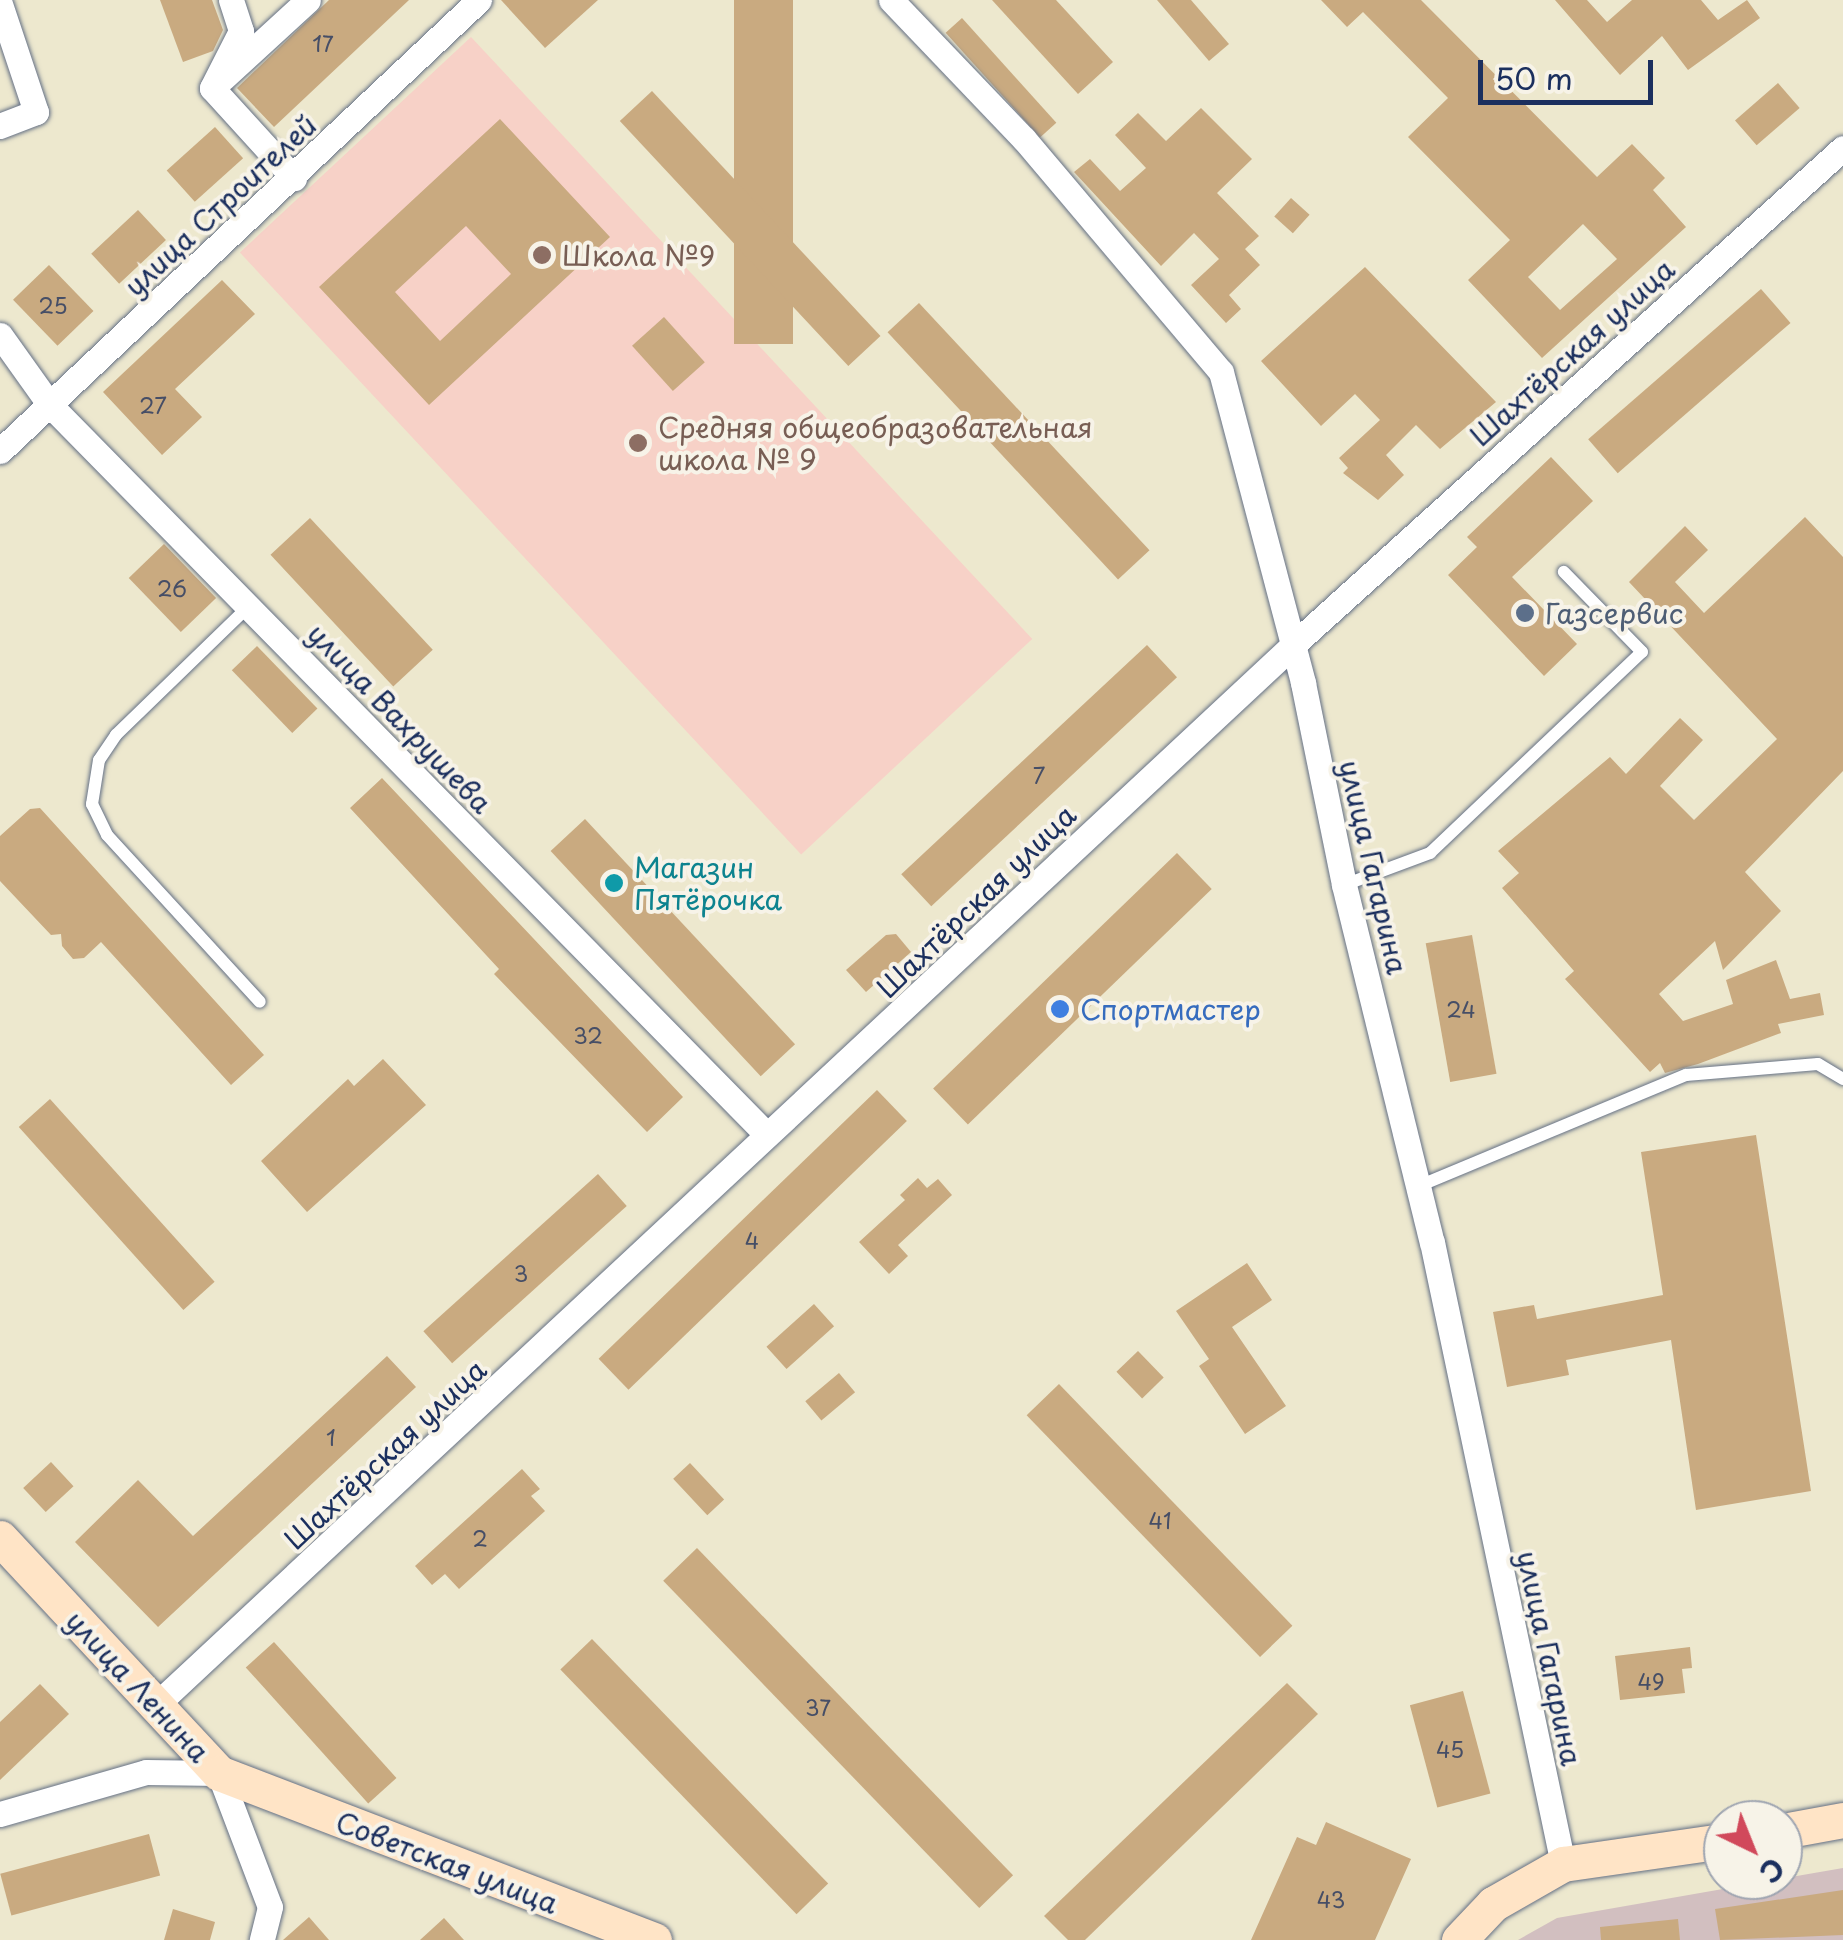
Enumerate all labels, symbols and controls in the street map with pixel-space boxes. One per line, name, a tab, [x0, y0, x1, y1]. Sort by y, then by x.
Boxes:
house number: 17	[312, 30, 334, 56]
scale bar	[1483, 40, 1658, 102]
text: 50 m	[1495, 55, 1573, 100]
street label: улица Строителей	[116, 107, 324, 303]
place label: Школа №9	[562, 238, 716, 272]
marker: Школа №9	[531, 244, 553, 266]
street label: Шахтёрская улица	[1463, 251, 1681, 453]
house number: 25	[38, 292, 68, 318]
house number: 27	[139, 392, 167, 418]
place label: Средняя общеобразовательная школа № 9	[658, 410, 1093, 476]
marker: Средняя общеобразовательная школа № 9	[627, 432, 649, 454]
house number: 26	[157, 575, 187, 601]
place label: Газсервис	[1545, 596, 1683, 630]
marker: Газсервис	[1514, 602, 1536, 624]
street label: улица Вахрушева	[301, 616, 499, 820]
street label: улица Гагарина	[1333, 757, 1415, 977]
house number: 7	[1033, 762, 1045, 788]
street label: Шахтёрская улица	[869, 797, 1083, 1005]
place label: Магазин Пятёрочка	[634, 850, 782, 916]
marker: Магазин Пятёрочка	[603, 872, 625, 894]
place label: Спортмастер	[1080, 992, 1261, 1026]
house number: 24	[1446, 996, 1476, 1022]
marker: Спортмастер	[1049, 998, 1071, 1020]
house number: 32	[573, 1022, 603, 1048]
house number: 4	[745, 1227, 759, 1253]
house number: 3	[514, 1260, 528, 1286]
street label: Шахтёрская улица	[277, 1352, 493, 1556]
house number: 1	[326, 1424, 336, 1450]
house number: 41	[1148, 1507, 1172, 1533]
house number: 2	[472, 1525, 488, 1551]
street label: улица Гагарина	[1511, 1548, 1589, 1768]
street label: улица Ленина	[59, 1603, 217, 1769]
house number: 49	[1637, 1668, 1665, 1694]
house number: 37	[805, 1694, 831, 1720]
house number: 45	[1436, 1736, 1464, 1762]
north arrow	[1703, 1800, 1803, 1900]
street label: Советская улица	[331, 1804, 563, 1920]
text: С	[1750, 1848, 1795, 1894]
house number: 43	[1317, 1886, 1345, 1912]

